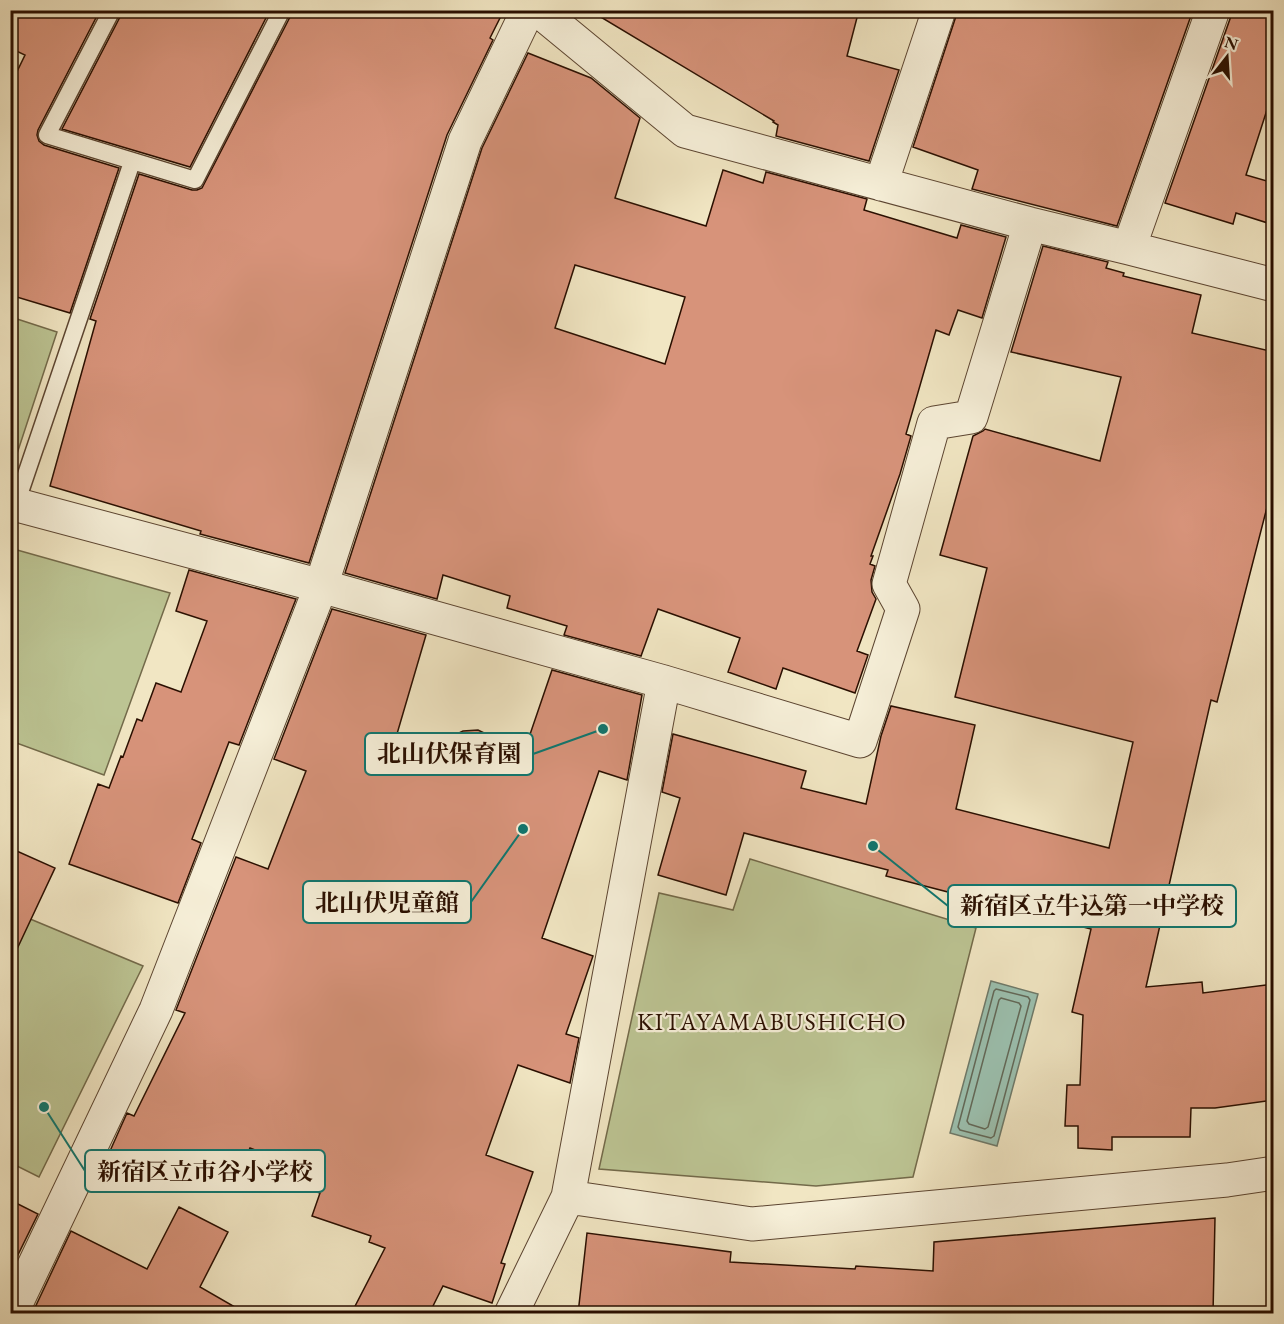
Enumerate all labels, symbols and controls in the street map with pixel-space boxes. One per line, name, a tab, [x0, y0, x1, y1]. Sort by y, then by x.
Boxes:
north arrow	[1197, 27, 1257, 87]
text: N	[1222, 31, 1241, 55]
callout: 北山伏保育園	[365, 733, 533, 775]
text: 北山伏保育園	[377, 738, 521, 769]
callout: 北山伏児童館	[303, 881, 471, 923]
callout: 新宿区立牛込第一中学校	[948, 885, 1236, 927]
text: 北山伏児童館	[315, 887, 459, 918]
text: 新宿区立牛込第一中学校	[960, 890, 1224, 921]
district label: KITAYAMABUSHICHO	[637, 1006, 907, 1037]
callout: 新宿区立市谷小学校	[85, 1150, 325, 1192]
text: 新宿区立市谷小学校	[97, 1156, 313, 1187]

